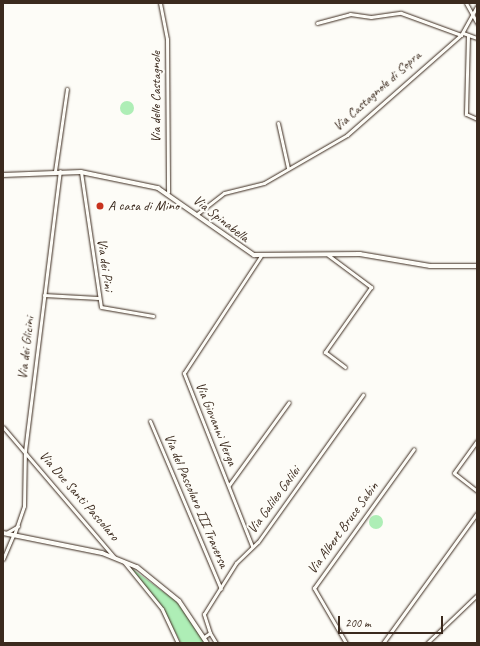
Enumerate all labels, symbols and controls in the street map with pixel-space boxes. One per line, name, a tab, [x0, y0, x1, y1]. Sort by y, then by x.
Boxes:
street label: Via Castagnole di Sopra	[330, 47, 424, 135]
street label: Via delle Castagnole	[148, 51, 164, 143]
street label: Via Spinabella	[190, 192, 252, 246]
place label: A casa di Mino	[108, 198, 179, 214]
marker: A casa di Mino	[95, 201, 105, 211]
street label: Via dei Pini	[93, 238, 117, 292]
street label: Via dei Glicini	[14, 316, 38, 380]
street label: Via Giovanni Verga	[192, 380, 240, 468]
street label: Via del Pascolaro III Traversa	[160, 431, 232, 571]
street label: Via Due Santi Pascolaro	[35, 447, 123, 545]
street label: Via Galileo Galilei	[244, 463, 304, 537]
street label: Via Albert Bruce Sabin	[304, 479, 382, 577]
scale bar	[340, 608, 445, 634]
text: 200 m	[345, 615, 371, 631]

